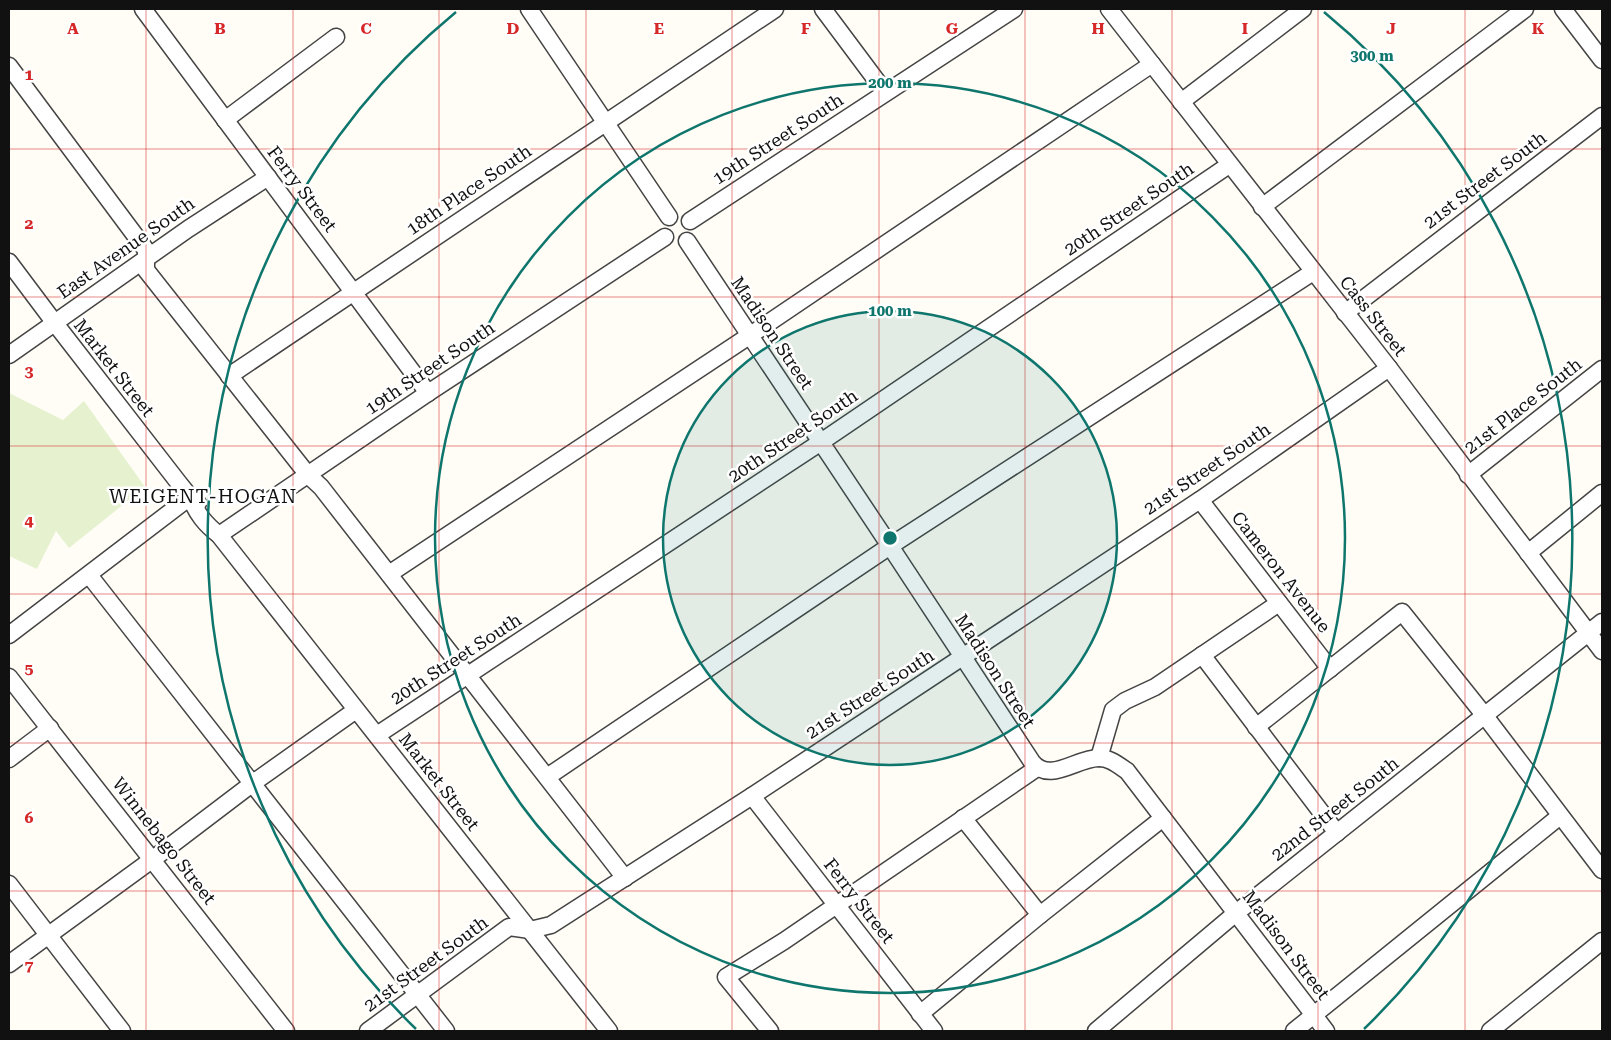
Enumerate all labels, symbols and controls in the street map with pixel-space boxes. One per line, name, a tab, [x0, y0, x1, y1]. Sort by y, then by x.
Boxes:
text: A	[67, 19, 79, 38]
text: B	[214, 19, 226, 38]
text: C	[360, 19, 372, 38]
text: D	[507, 19, 520, 38]
text: E	[654, 19, 664, 38]
text: F	[801, 19, 811, 38]
text: G	[946, 19, 959, 38]
text: H	[1091, 19, 1105, 38]
text: I	[1242, 19, 1248, 38]
text: J	[1386, 19, 1396, 38]
text: K	[1532, 19, 1545, 38]
text: 300 m	[1350, 47, 1394, 65]
text: 1	[25, 65, 34, 84]
text: 200 m	[868, 74, 912, 92]
street label: 19th Street South	[709, 88, 847, 189]
street label: 21st Street South	[1419, 126, 1551, 233]
street label: 18th Place South	[402, 140, 536, 239]
street label: Ferry Street	[263, 142, 342, 236]
street label: 20th Street South	[1060, 157, 1198, 260]
street label: East Avenue South	[53, 192, 199, 303]
text: 2	[25, 214, 34, 233]
street label: Cass Street	[1336, 271, 1411, 360]
street label: Madison Street	[727, 272, 818, 393]
text: 100 m	[868, 302, 912, 320]
street label: Market Street	[70, 315, 159, 421]
street label: 19th Street South	[361, 316, 499, 419]
street label: 21st Place South	[1460, 353, 1586, 458]
text: 3	[25, 362, 34, 381]
street label: 20th Street South	[724, 384, 862, 487]
street label: 21st Street South	[1139, 418, 1274, 519]
district label: WEIGENT-HOGAN	[109, 485, 297, 508]
street label: Cameron Avenue	[1228, 507, 1335, 637]
text: 4	[25, 511, 34, 530]
centre of rings	[881, 529, 899, 547]
street label: 20th Street South	[387, 608, 525, 709]
street label: Madison Street	[951, 610, 1040, 732]
street label: 21st Street South	[802, 644, 938, 743]
text: 5	[25, 659, 34, 678]
street label: Market Street	[395, 729, 484, 835]
street label: 22nd Street South	[1267, 752, 1403, 865]
street label: Winnebago Street	[108, 773, 221, 908]
text: 6	[25, 808, 34, 827]
street label: Ferry Street	[820, 854, 899, 948]
street label: Madison Street	[1239, 886, 1334, 1004]
street label: 21st Street South	[360, 911, 492, 1016]
text: 7	[25, 956, 34, 975]

